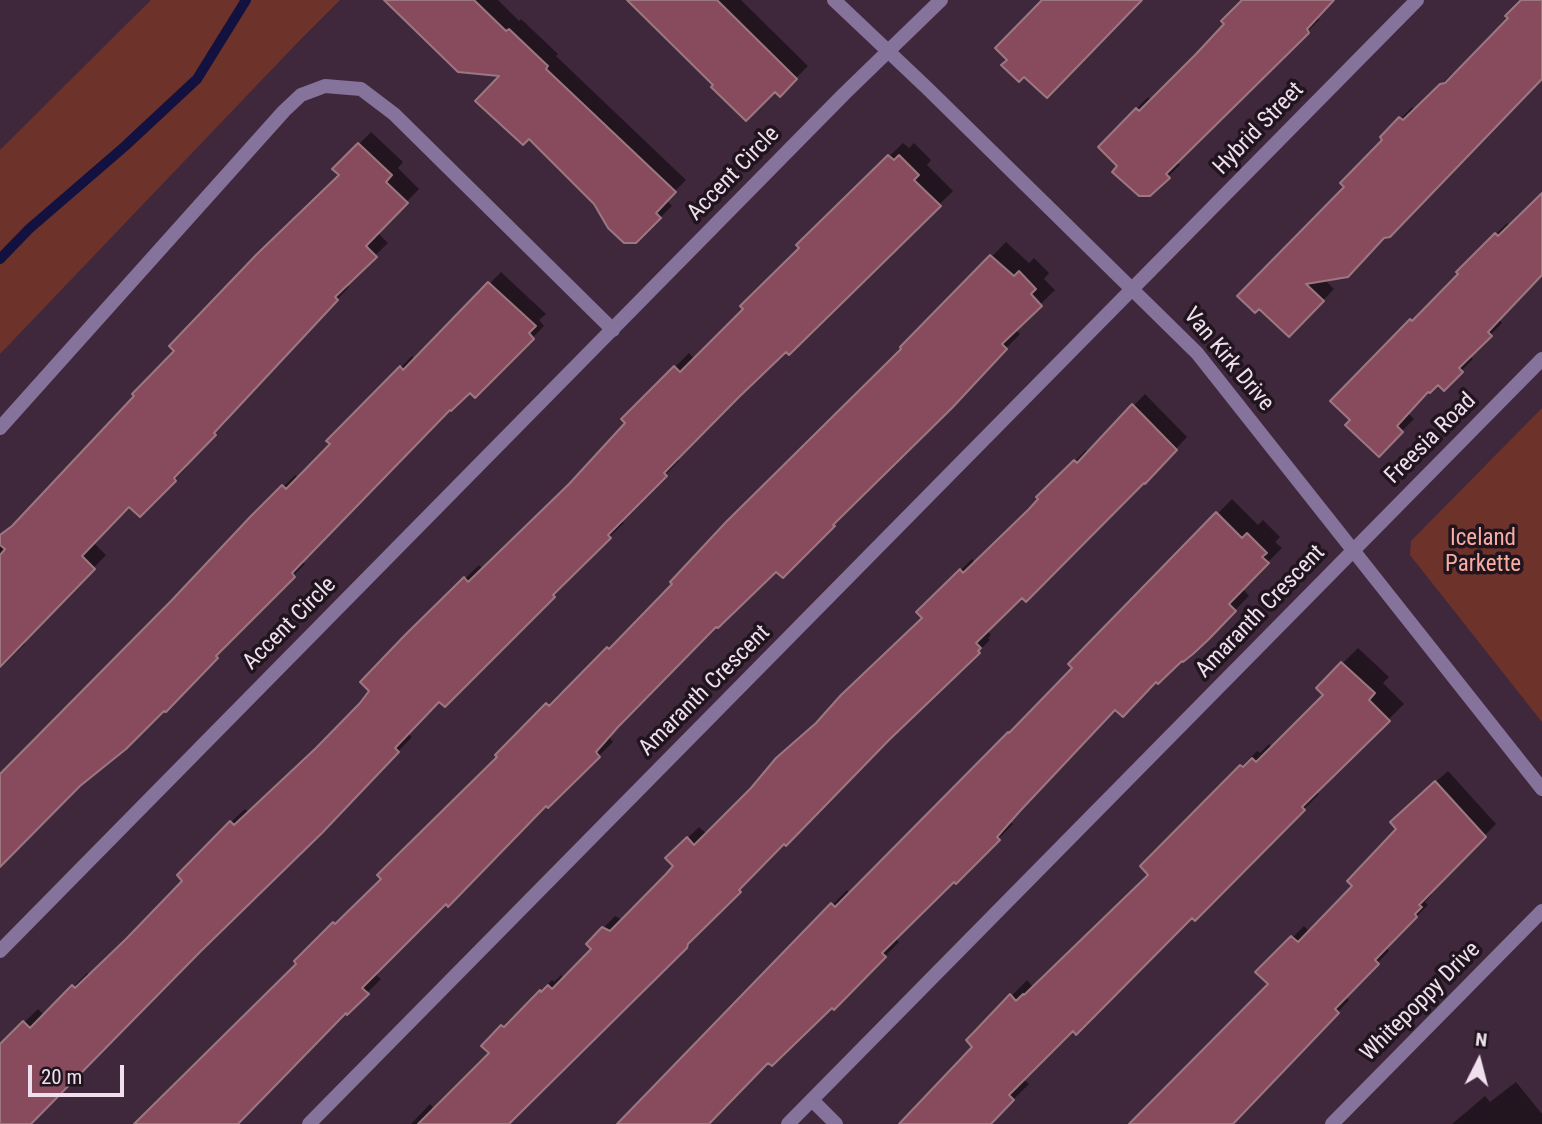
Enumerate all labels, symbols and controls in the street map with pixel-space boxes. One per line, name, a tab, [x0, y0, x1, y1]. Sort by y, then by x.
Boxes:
street label: Hybrid Street	[1208, 77, 1310, 181]
street label: Accent Circle	[682, 121, 786, 227]
street label: Van Kirk Drive	[1177, 303, 1279, 417]
street label: Freesia Road	[1380, 388, 1482, 490]
park label: Iceland Parkette	[1445, 525, 1521, 579]
street label: Amaranth Crescent	[1191, 540, 1331, 684]
street label: Accent Circle	[238, 572, 342, 676]
street label: Amaranth Crescent	[634, 620, 776, 762]
street label: Whitepoppy Drive	[1355, 936, 1487, 1068]
north arrow	[1444, 1026, 1514, 1096]
text: N	[1474, 1028, 1488, 1052]
scale bar	[32, 1050, 128, 1094]
text: 20 m	[41, 1065, 82, 1089]

